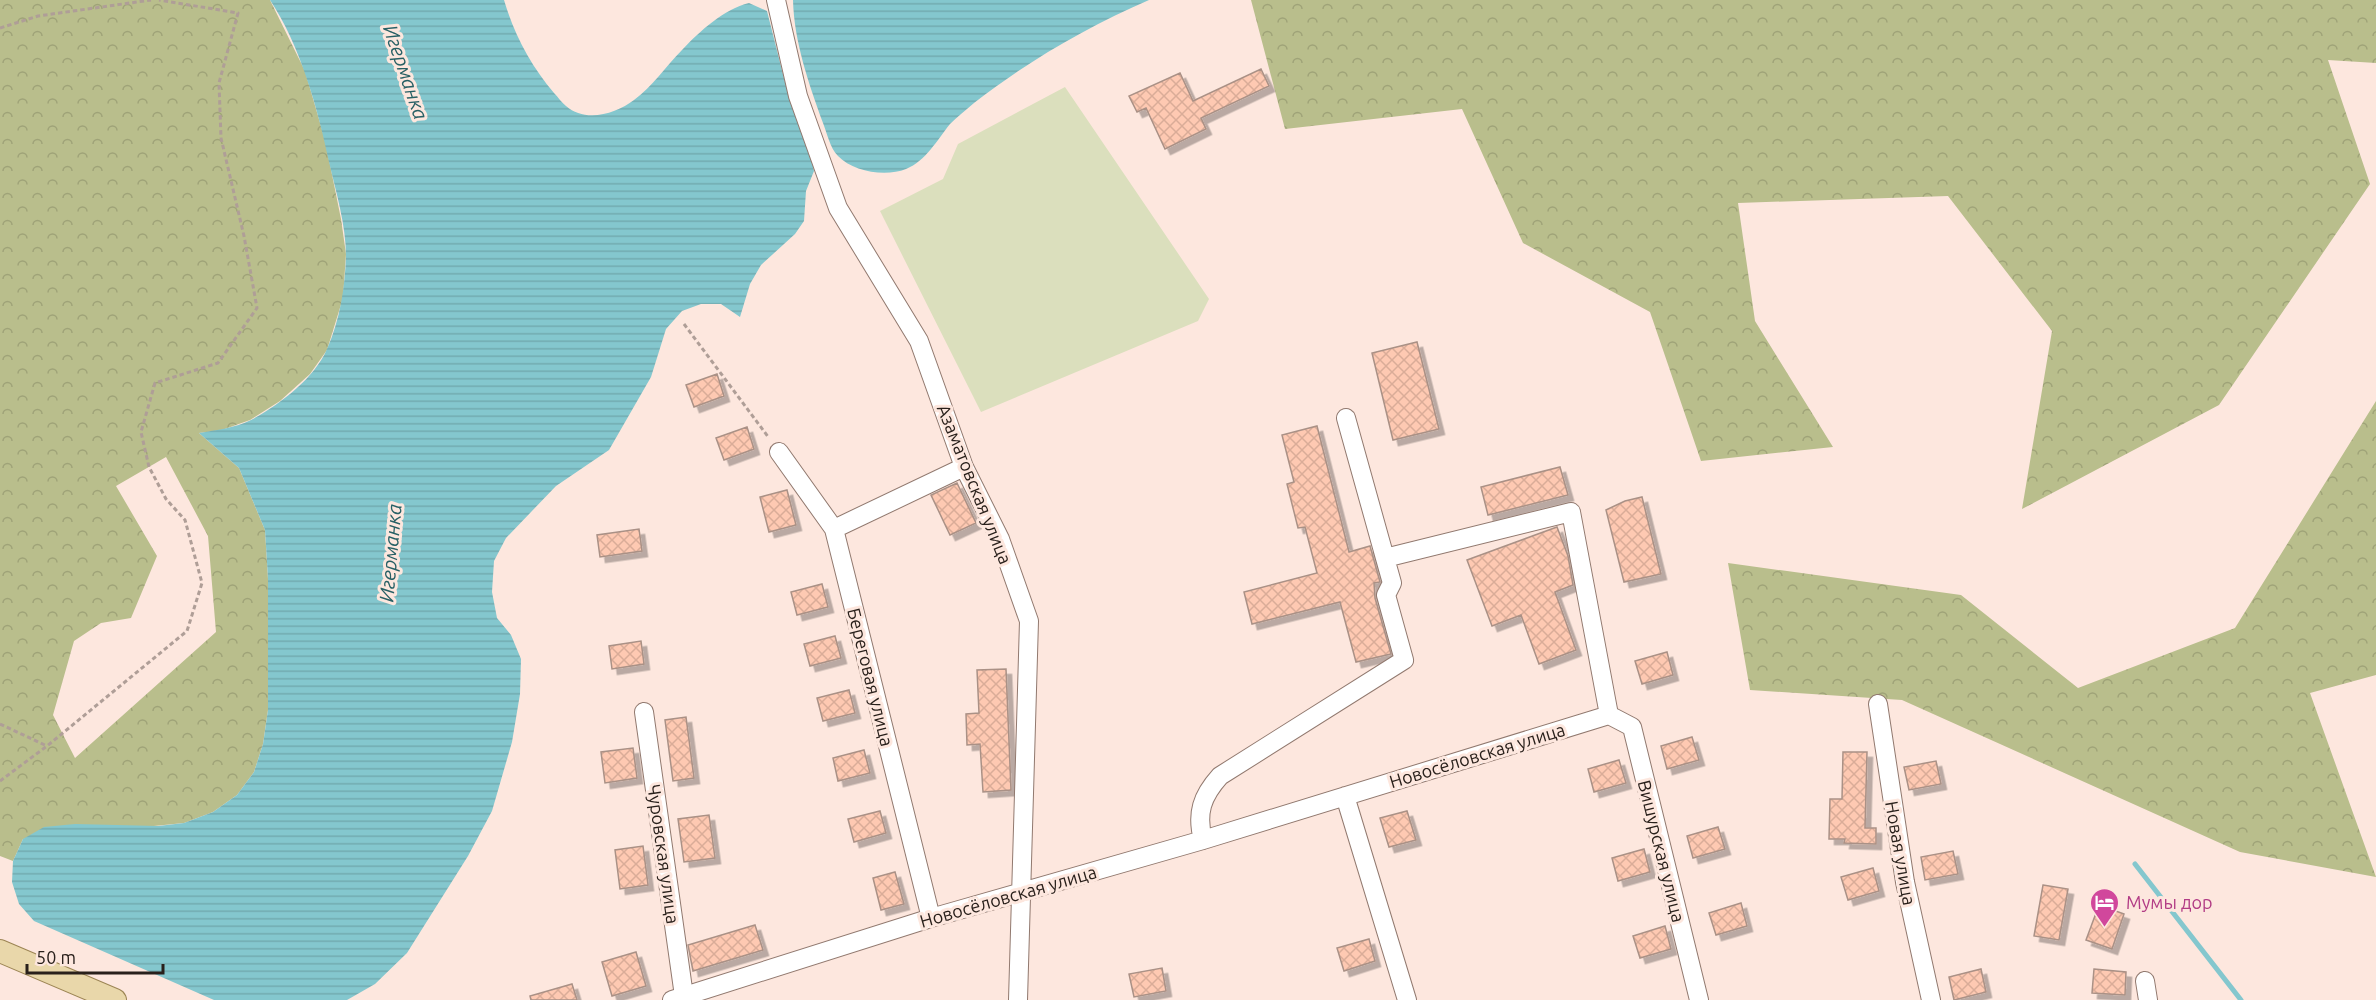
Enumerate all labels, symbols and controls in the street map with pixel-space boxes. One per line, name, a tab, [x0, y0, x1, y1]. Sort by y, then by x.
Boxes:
water label: Игерманка	[379, 22, 433, 123]
street label: Азаматовская улица	[934, 401, 1016, 567]
water label: Игерманка	[374, 503, 406, 603]
street label: Береговая улица	[844, 606, 898, 748]
street label: Новосёловская улица	[1387, 719, 1567, 791]
street label: Вишурская улица	[1635, 778, 1689, 924]
street label: Чуровская улица	[644, 783, 684, 925]
street label: Новая улица	[1882, 799, 1920, 907]
street label: Новосёловская улица	[917, 861, 1099, 931]
hotel icon: Мумы дор	[2089, 886, 2121, 928]
place label: Мумы дор	[2126, 892, 2213, 912]
scale bar	[27, 937, 164, 975]
text: 50 m	[36, 947, 76, 967]

